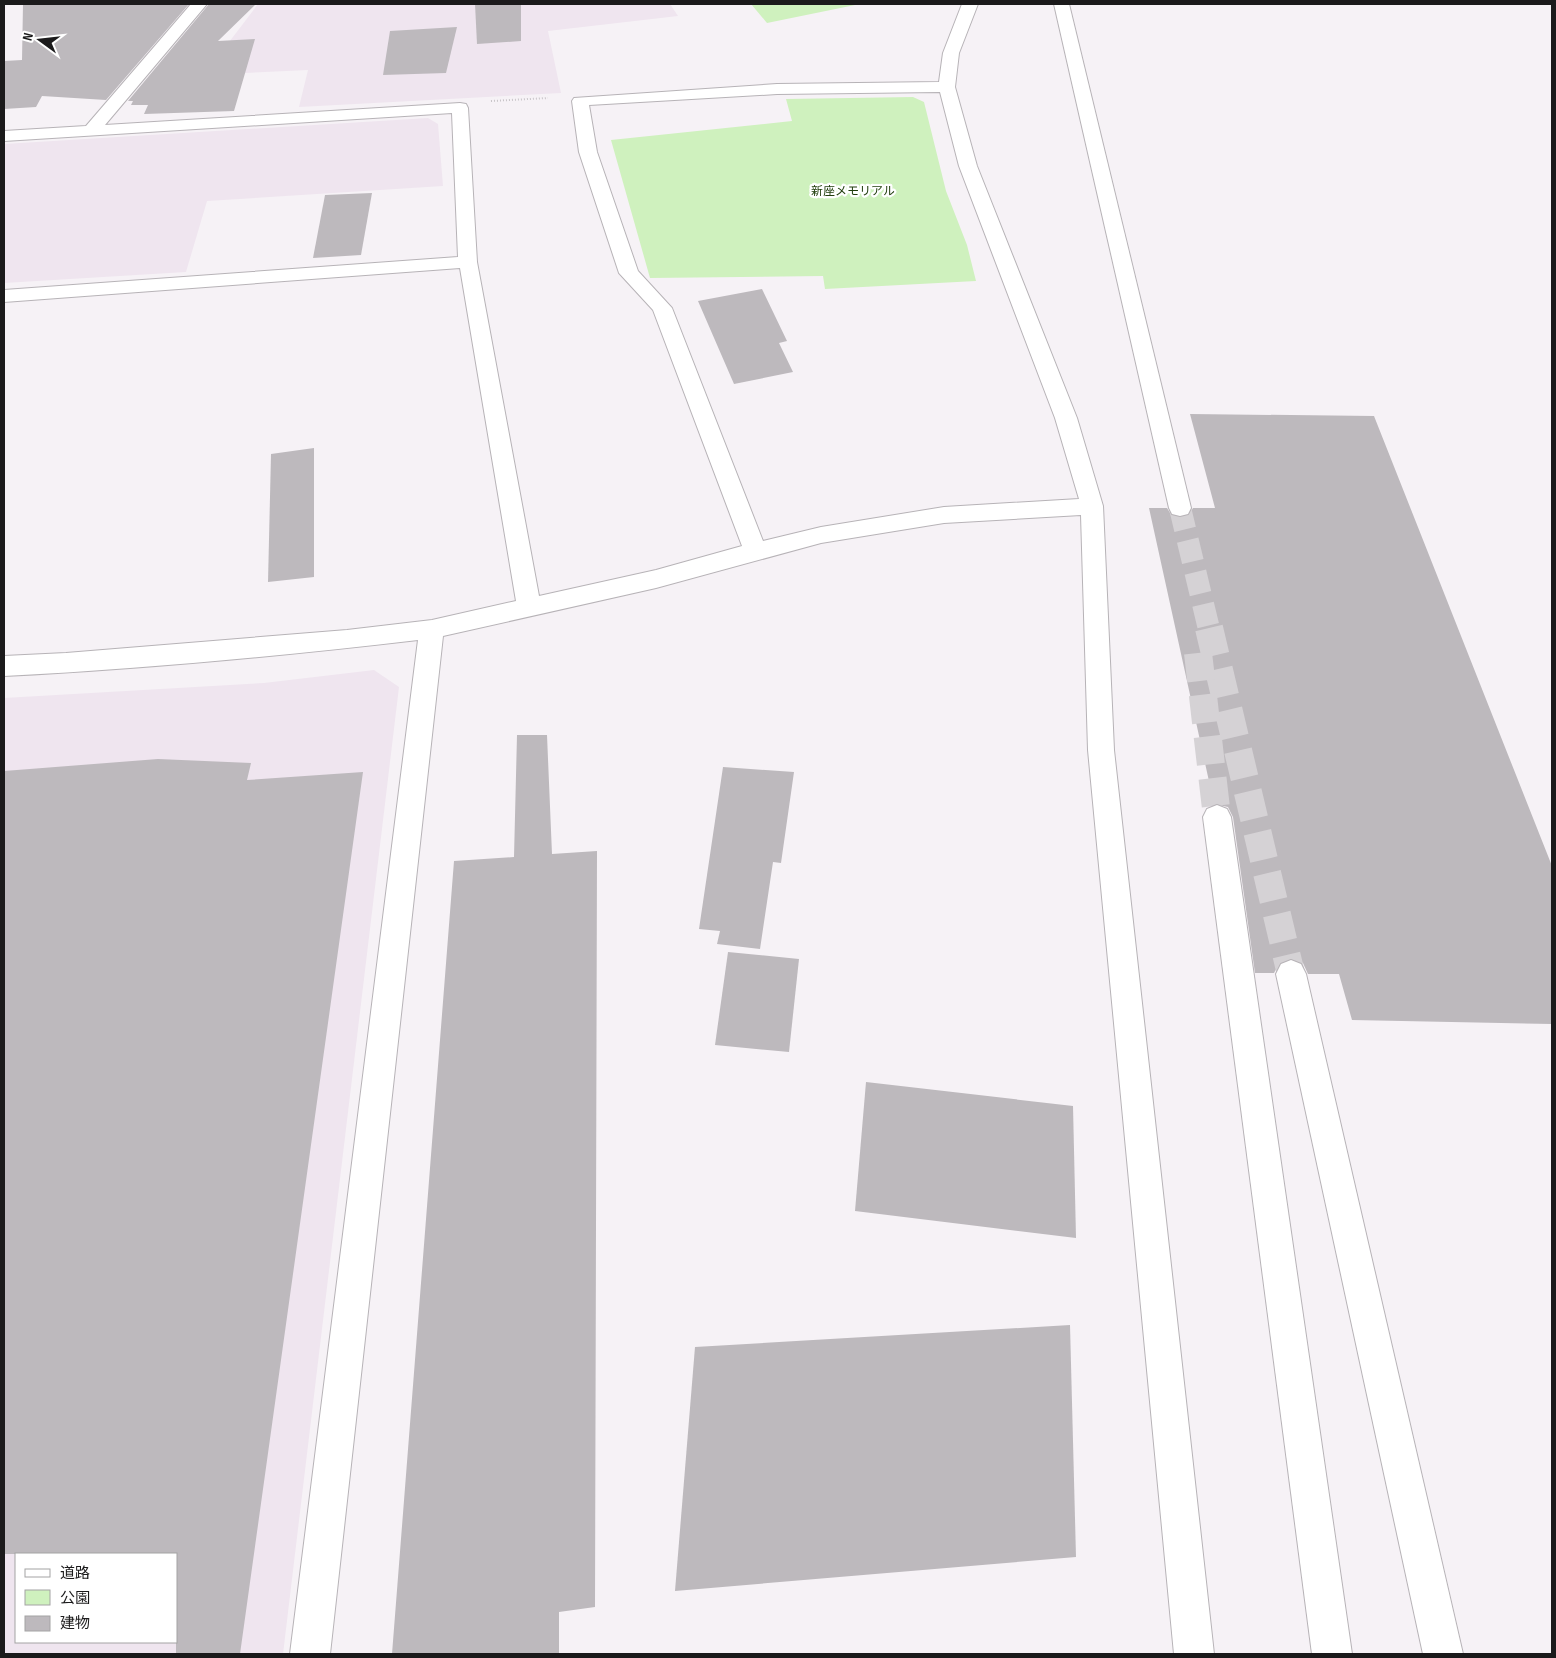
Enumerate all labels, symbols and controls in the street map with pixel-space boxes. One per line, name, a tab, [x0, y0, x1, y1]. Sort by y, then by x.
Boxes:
north arrow	[15, 15, 65, 65]
text: N	[19, 31, 37, 43]
park label: 新座メモリアル	[811, 184, 895, 199]
legend	[15, 1553, 178, 1643]
text: 道路	[60, 1564, 90, 1583]
text: 公園	[60, 1589, 90, 1608]
text: 建物	[60, 1614, 90, 1633]

